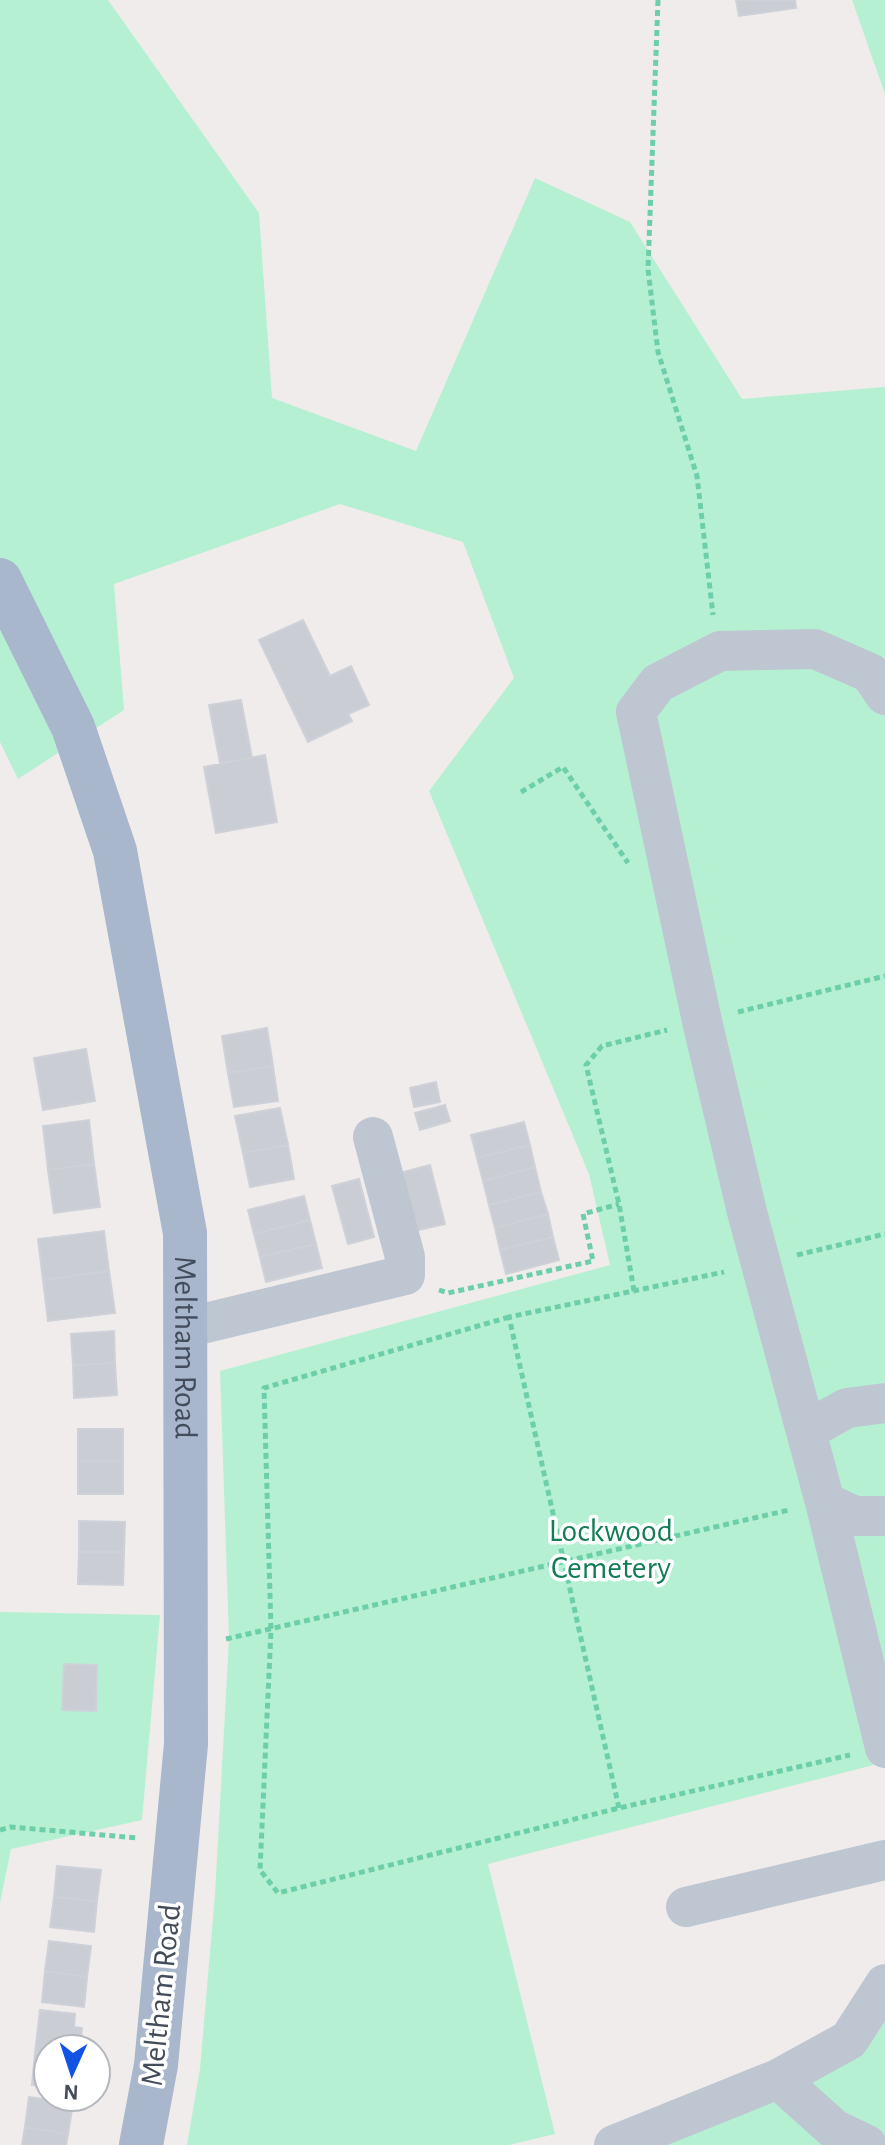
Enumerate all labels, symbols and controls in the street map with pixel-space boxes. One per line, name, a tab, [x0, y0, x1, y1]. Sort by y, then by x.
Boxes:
street label: Meltham Road	[169, 1256, 201, 1439]
park label: Lockwood Cemetery	[549, 1515, 673, 1584]
street label: Meltham Road	[136, 1902, 186, 2088]
north arrow	[32, 2033, 112, 2113]
text: N	[63, 2081, 79, 2103]

